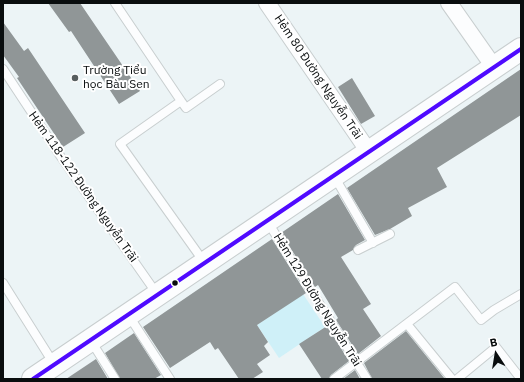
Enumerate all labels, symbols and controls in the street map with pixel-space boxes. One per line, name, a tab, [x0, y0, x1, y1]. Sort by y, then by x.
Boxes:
street label: Hẻm 80 Đường Nguyễn Trãi	[271, 12, 365, 142]
place label: Trường Tiểu học Bàu Sen	[83, 64, 150, 92]
marker: Trường Tiểu học Bàu Sen	[70, 73, 80, 83]
street label: Hẻm 118-122 Đường Nguyễn Trãi	[25, 109, 141, 265]
street label: Hẻm 129 Đường Nguyễn Trãi	[270, 231, 364, 369]
unlabelled marker	[170, 278, 180, 288]
north arrow	[476, 334, 516, 374]
text: B	[488, 335, 499, 350]

